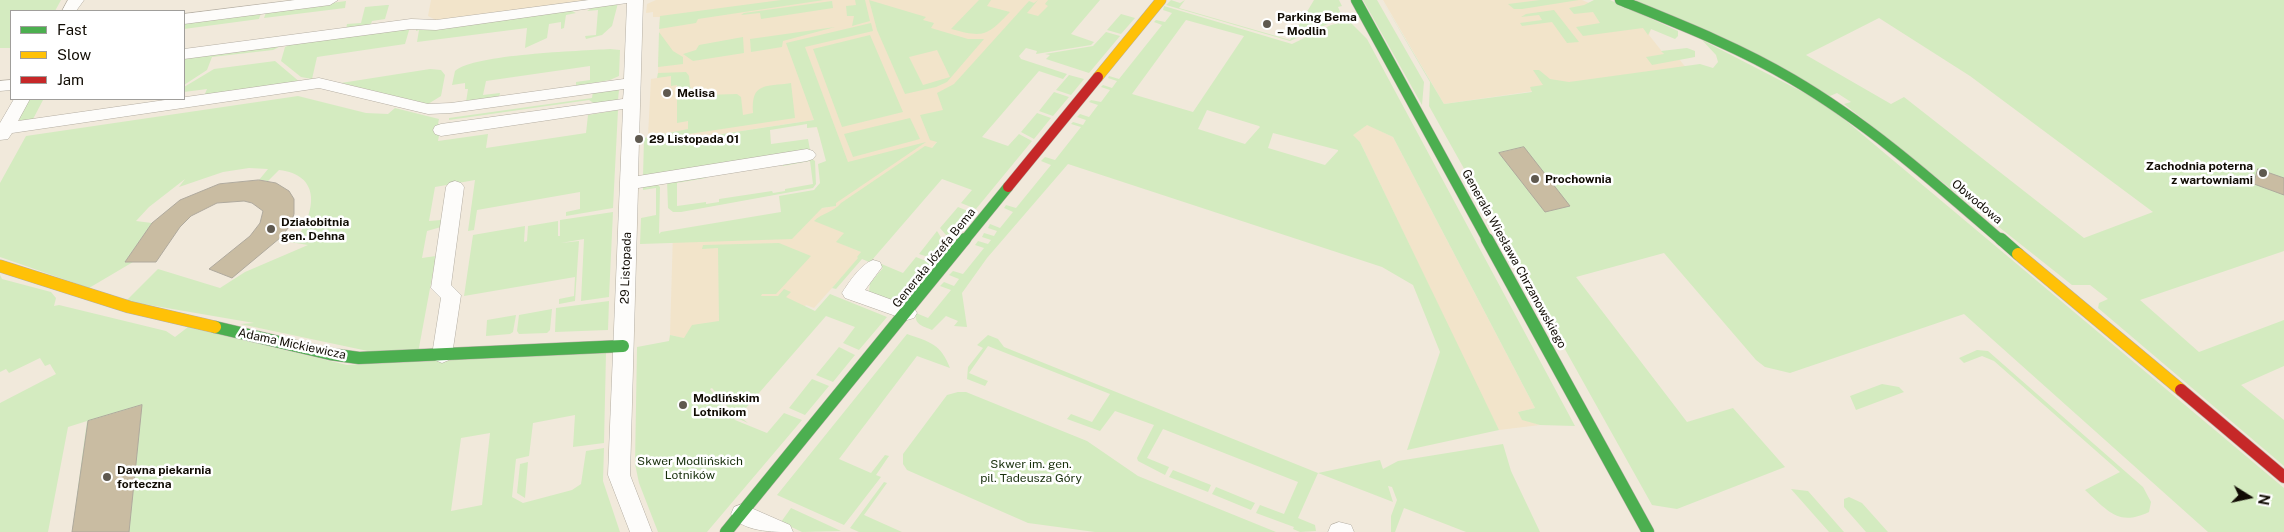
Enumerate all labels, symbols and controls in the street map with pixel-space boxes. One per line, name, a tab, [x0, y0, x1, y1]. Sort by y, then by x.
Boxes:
legend	[10, 10, 185, 100]
place label: Parking Bema – Modlin	[1277, 10, 1357, 38]
marker: Parking Bema – Modlin	[1261, 18, 1273, 30]
text: Fast	[57, 21, 87, 38]
text: Slow	[57, 46, 91, 63]
text: Jam	[57, 71, 84, 88]
place label: Melisa	[677, 86, 715, 100]
marker: Melisa	[661, 87, 673, 99]
place label: 29 Listopada 01	[649, 132, 739, 146]
marker: 29 Listopada 01	[633, 133, 645, 145]
place label: Zachodnia poterna z wartowniami	[2146, 159, 2253, 187]
street label: Generała Wiesława Chrzanowskiego	[1459, 167, 1569, 351]
marker: Zachodnia poterna z wartowniami	[2257, 167, 2269, 179]
place label: Prochownia	[1545, 172, 1612, 186]
marker: Prochownia	[1529, 173, 1541, 185]
street label: Obwodowa	[1949, 177, 2005, 227]
street label: Generała Józefa Bema	[889, 205, 979, 311]
place label: Działobitnia gen. Dehna	[281, 215, 349, 243]
marker: Działobitnia gen. Dehna	[265, 223, 277, 235]
street label: 29 Listopada	[618, 232, 634, 304]
street label: Adama Mickiewicza	[237, 326, 347, 362]
place label: Modlińskim Lotnikom	[693, 391, 760, 419]
marker: Modlińskim Lotnikom	[677, 399, 689, 411]
park label: Skwer Modlińskich Lotników	[637, 454, 743, 482]
park label: Skwer im. gen. pil. Tadeusza Góry	[980, 457, 1082, 485]
place label: Dawna piekarnia forteczna	[117, 463, 211, 491]
marker: Dawna piekarnia forteczna	[101, 471, 113, 483]
north arrow	[2224, 472, 2274, 522]
text: N	[2255, 493, 2273, 506]

